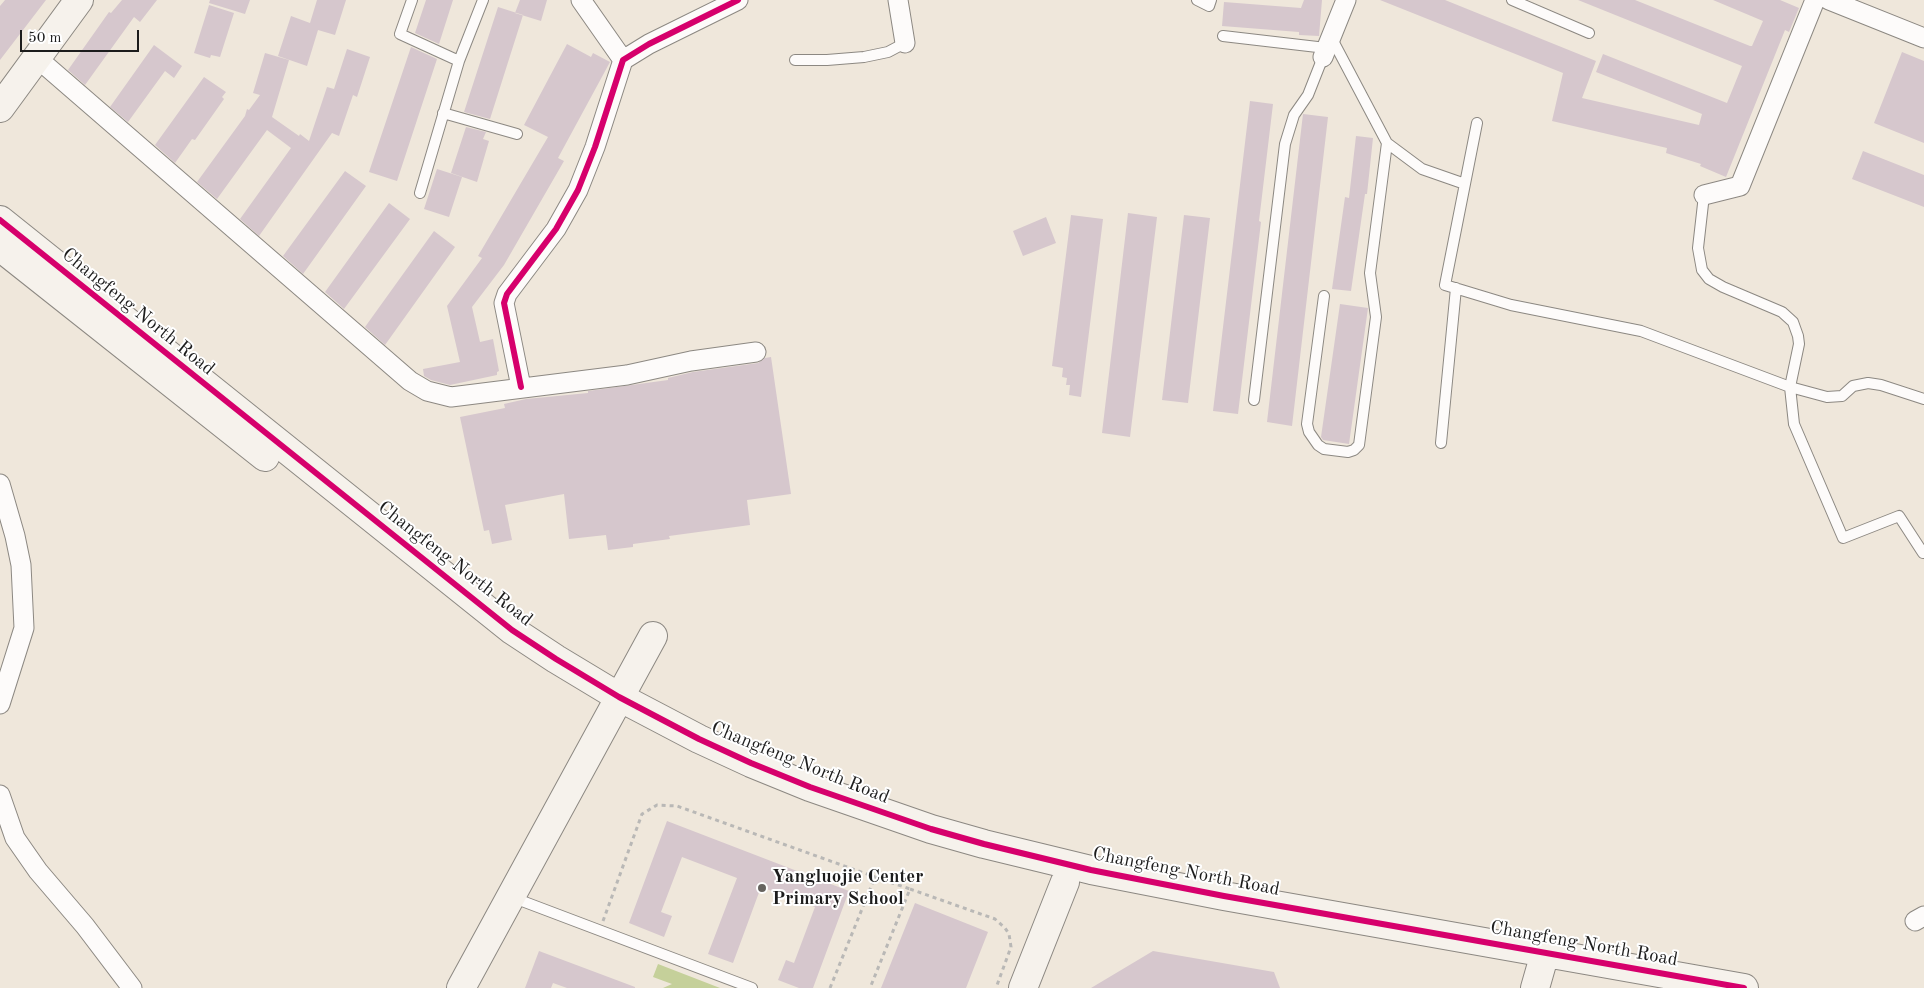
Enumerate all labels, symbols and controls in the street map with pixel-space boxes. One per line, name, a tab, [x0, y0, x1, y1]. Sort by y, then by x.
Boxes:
scale bar	[22, 20, 141, 52]
text: 50 m	[28, 31, 62, 46]
street label: Changfeng North Road	[57, 243, 219, 381]
street label: Changfeng North Road	[373, 496, 537, 632]
street label: Changfeng North Road	[708, 717, 892, 809]
street label: Changfeng North Road	[1090, 843, 1282, 901]
place label: Yangluojie Center Primary School	[772, 866, 924, 910]
marker: Yangluojie Center Primary School	[756, 882, 768, 894]
street label: Changfeng North Road	[1488, 916, 1680, 972]

